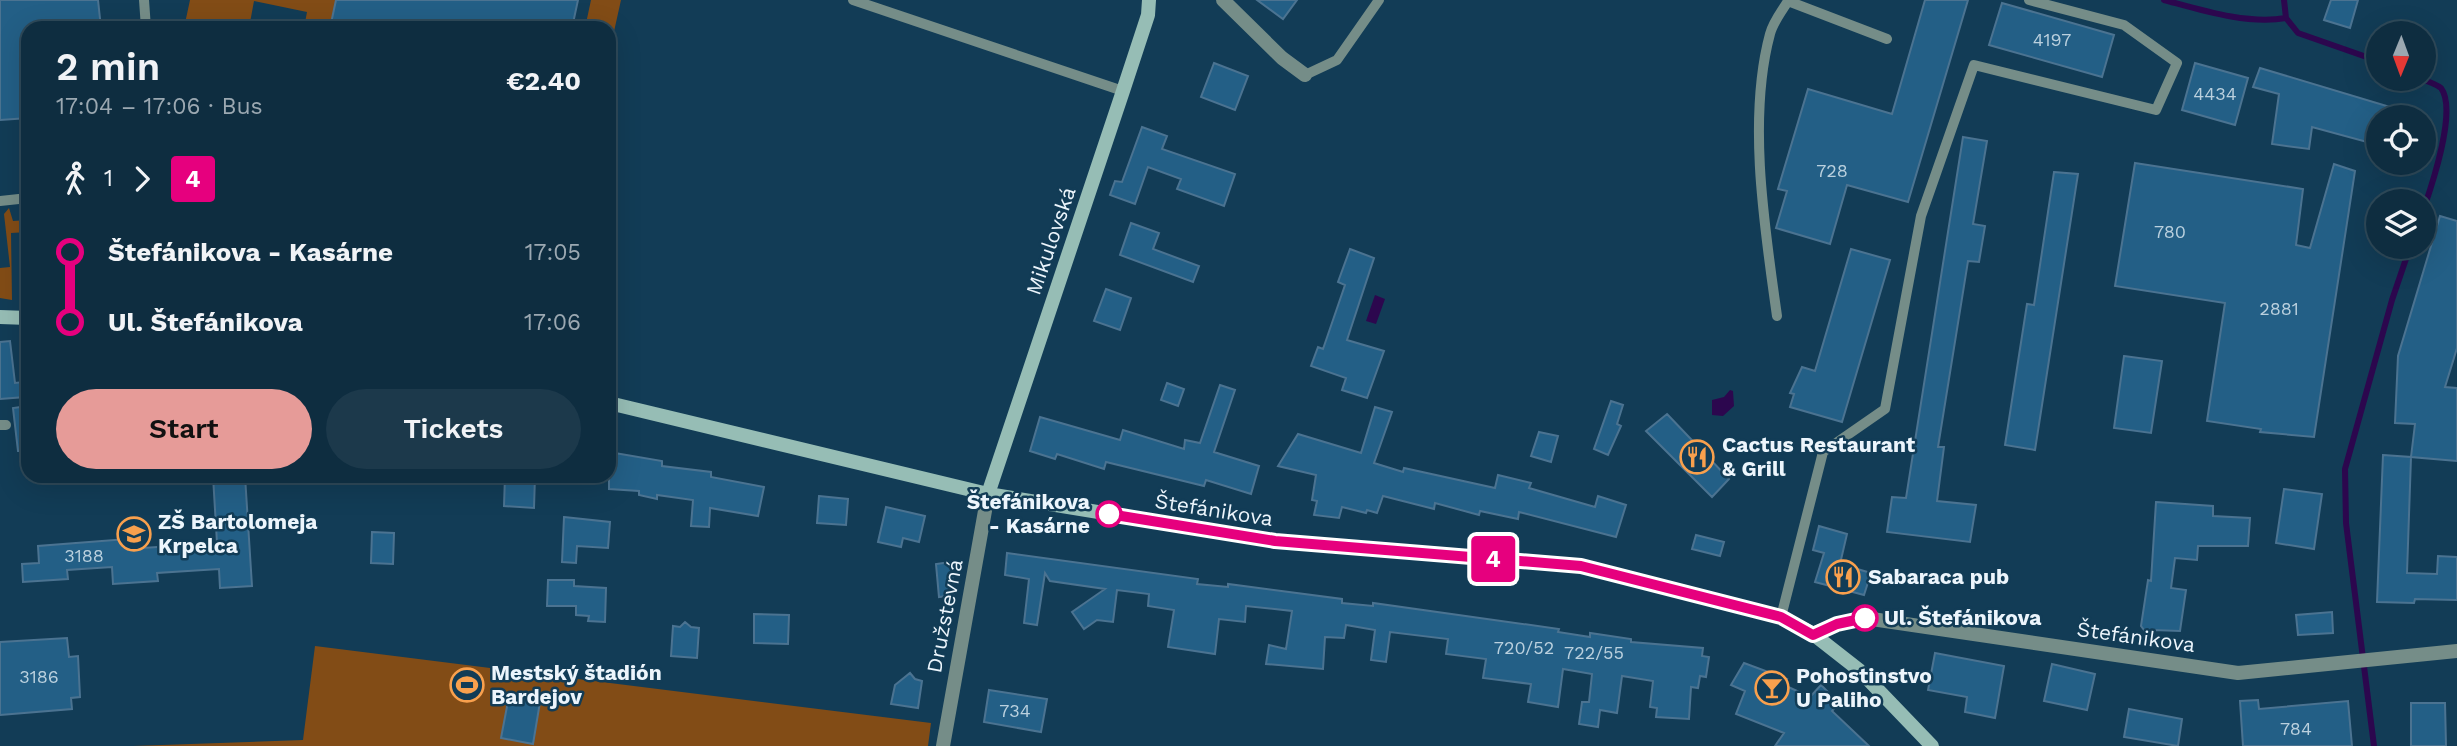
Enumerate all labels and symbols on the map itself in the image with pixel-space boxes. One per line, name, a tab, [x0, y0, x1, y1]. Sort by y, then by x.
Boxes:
north arrow	[2366, 21, 2436, 91]
house number: 4197	[2033, 29, 2071, 50]
house number: 4434	[2193, 83, 2237, 104]
house number: 728	[1816, 160, 1848, 181]
street label: Mikulovská	[1020, 183, 1081, 298]
house number: 780	[2154, 221, 2186, 242]
house number: 2881	[2259, 298, 2299, 319]
place label: Cactus Restaurant & Grill	[1722, 432, 1915, 481]
restaurant icon: Cactus Restaurant & Grill	[1678, 438, 1716, 476]
street label: Štefánikova	[1153, 488, 1275, 531]
place label: Štefánikova - Kasárne	[967, 489, 1091, 538]
marker: Štefánikova - Kasárne	[1096, 501, 1122, 527]
place label: ZŠ Bartolomeja Krpelca	[158, 509, 318, 558]
school or university icon: ZŠ Bartolomeja Krpelca	[115, 515, 153, 553]
line badge: 4	[1470, 536, 1516, 582]
house number: 3188	[64, 545, 104, 566]
street label: Družstevná	[921, 557, 968, 675]
restaurant icon: Sabaraca pub	[1824, 558, 1862, 596]
place label: Sabaraca pub	[1868, 564, 2009, 589]
marker: Ul. Štefánikova	[1852, 605, 1878, 631]
place label: Ul. Štefánikova	[1884, 605, 2042, 630]
street label: Štefánikova	[2075, 616, 2197, 657]
house number: 720/52	[1494, 637, 1554, 658]
house number: 722/55	[1564, 642, 1624, 663]
place label: Mestský štadión Bardejov	[491, 660, 662, 709]
place label: Pohostinstvo U Paliho	[1796, 663, 1932, 712]
house number: 3186	[19, 666, 59, 687]
sports icon: Mestský štadión Bardejov	[448, 666, 486, 704]
bar icon: Pohostinstvo U Paliho	[1753, 669, 1791, 707]
house number: 734	[999, 700, 1031, 721]
house number: 784	[2280, 718, 2312, 739]

